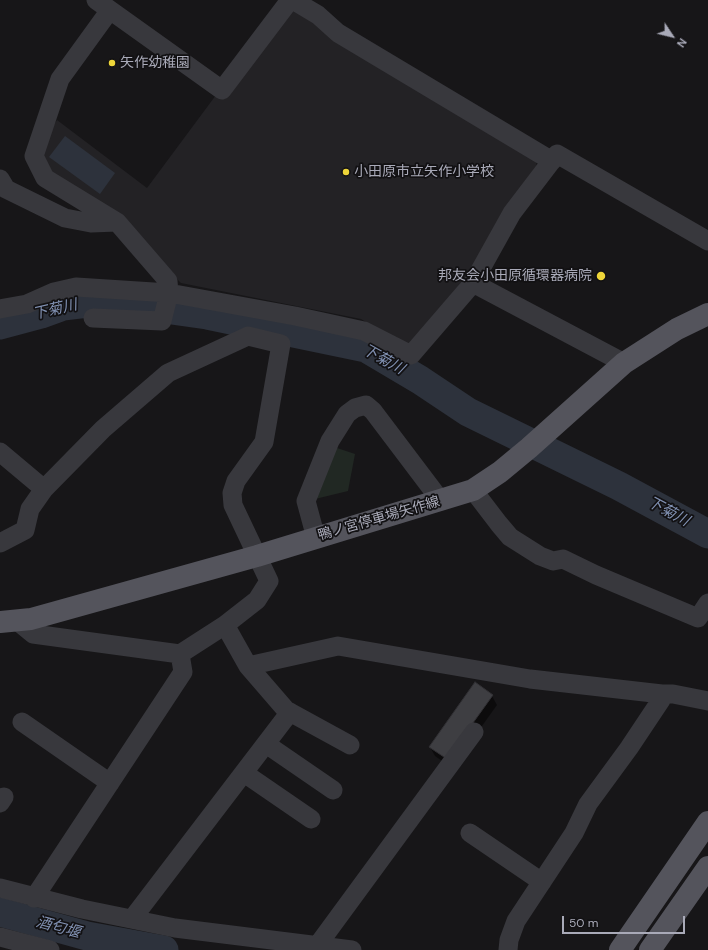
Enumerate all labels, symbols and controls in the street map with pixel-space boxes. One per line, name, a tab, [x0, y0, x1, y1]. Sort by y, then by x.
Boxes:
north arrow	[652, 16, 692, 56]
text: N	[674, 36, 690, 50]
place label: 矢作幼稚園	[120, 55, 190, 71]
marker: 矢作幼稚園	[107, 58, 117, 68]
place label: 小田原市立矢作小学校	[354, 164, 494, 180]
marker: 小田原市立矢作小学校	[341, 167, 351, 177]
place label: 邦友会小田原循環器病院	[438, 268, 592, 284]
marker: 邦友会小田原循環器病院	[595, 270, 607, 282]
water label: 下菊川	[31, 296, 79, 324]
water label: 下菊川	[359, 341, 407, 379]
water label: 下菊川	[644, 493, 692, 531]
street label: 鴨ノ宮停車場矢作線	[316, 494, 442, 544]
scale bar	[564, 908, 687, 934]
water label: 酒匂堰	[34, 913, 82, 943]
text: 50 m	[569, 915, 598, 931]

